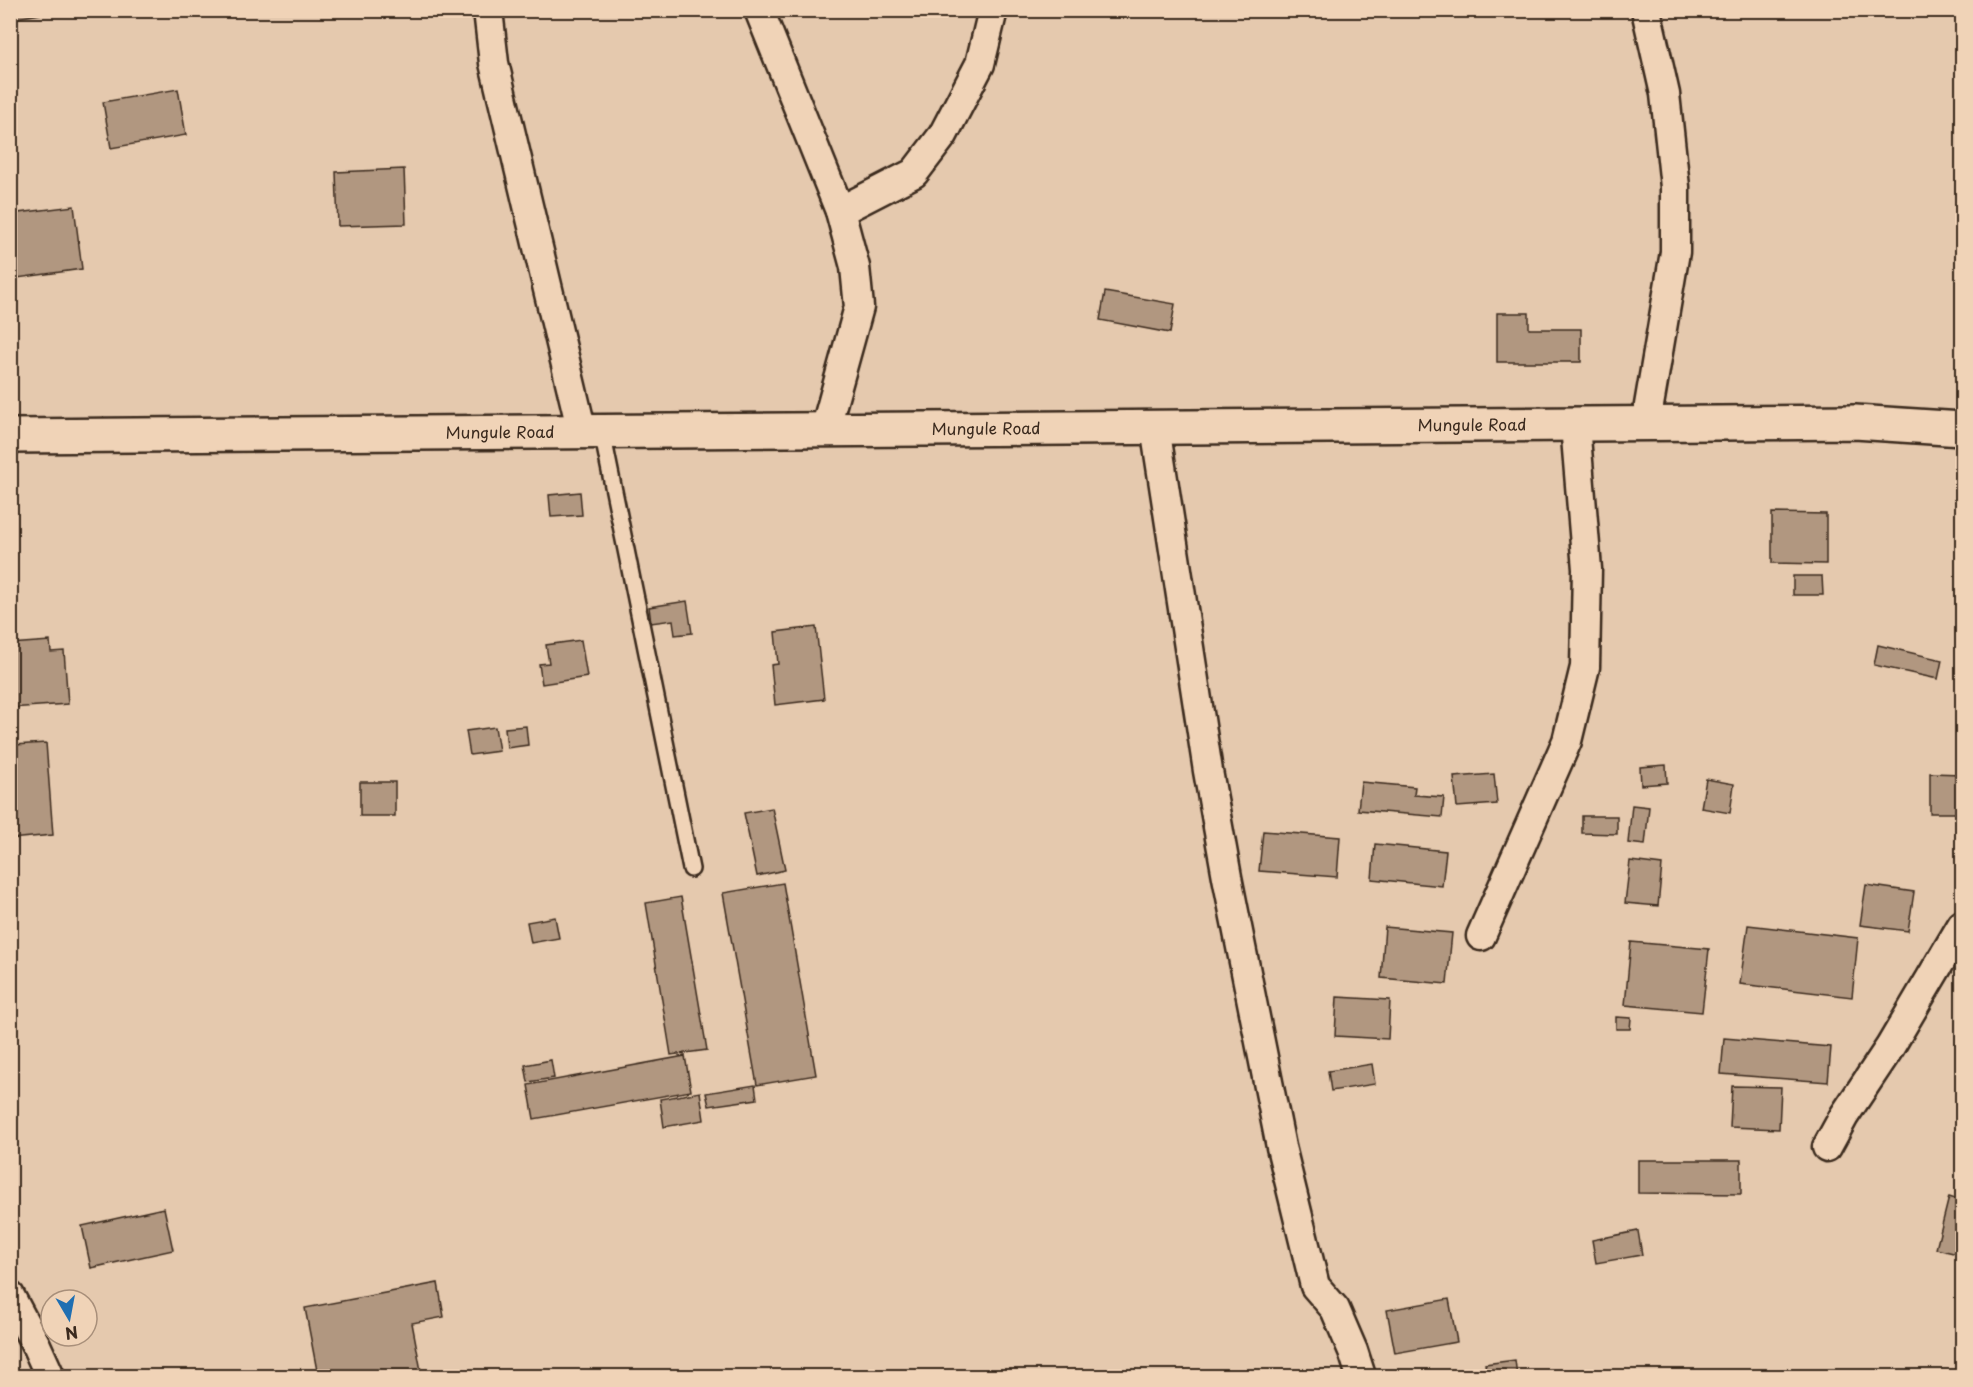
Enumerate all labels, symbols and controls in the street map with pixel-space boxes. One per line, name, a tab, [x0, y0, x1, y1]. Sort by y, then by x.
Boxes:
street label: Mungule Road	[1417, 411, 1527, 436]
street label: Mungule Road	[931, 415, 1041, 440]
street label: Mungule Road	[445, 419, 555, 444]
north arrow	[39, 1288, 99, 1348]
text: N	[63, 1321, 80, 1347]

